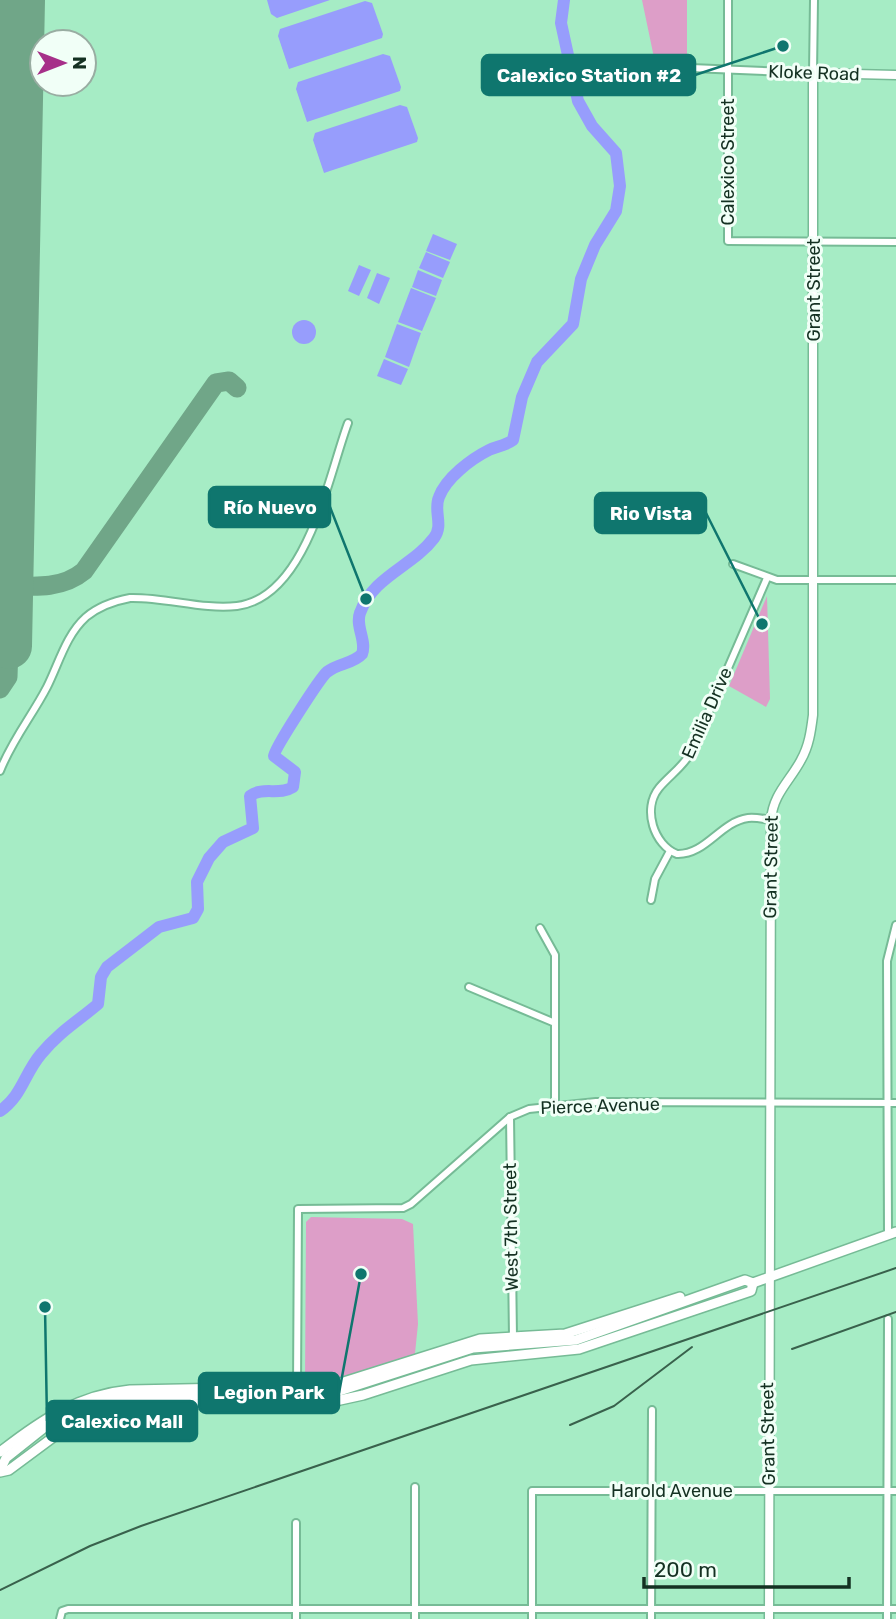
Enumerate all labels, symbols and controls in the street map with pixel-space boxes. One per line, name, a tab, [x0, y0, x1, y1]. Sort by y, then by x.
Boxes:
north arrow	[28, 28, 98, 98]
callout: Calexico Station #2	[482, 55, 695, 95]
text: N	[68, 56, 91, 70]
street label: Kloke Road	[768, 60, 860, 86]
text: Calexico Station #2	[497, 64, 681, 87]
street label: Calexico Street	[717, 99, 739, 225]
street label: Grant Street	[803, 238, 825, 342]
callout: Río Nuevo	[209, 487, 330, 527]
callout: Rio Vista	[595, 493, 706, 533]
text: Río Nuevo	[223, 496, 317, 519]
text: Rio Vista	[610, 502, 692, 525]
street label: Emilia Drive	[677, 664, 737, 762]
street label: Grant Street	[759, 815, 783, 919]
street label: Pierce Avenue	[540, 1093, 660, 1119]
street label: West 7th Street	[499, 1163, 523, 1291]
callout: Legion Park	[199, 1373, 339, 1413]
text: Legion Park	[213, 1381, 325, 1404]
street label: Grant Street	[756, 1382, 780, 1486]
callout: Calexico Mall	[47, 1401, 197, 1441]
text: Calexico Mall	[61, 1410, 183, 1433]
street label: Harold Avenue	[611, 1480, 733, 1502]
scale bar	[644, 1546, 849, 1590]
text: 200 m	[654, 1557, 717, 1582]

